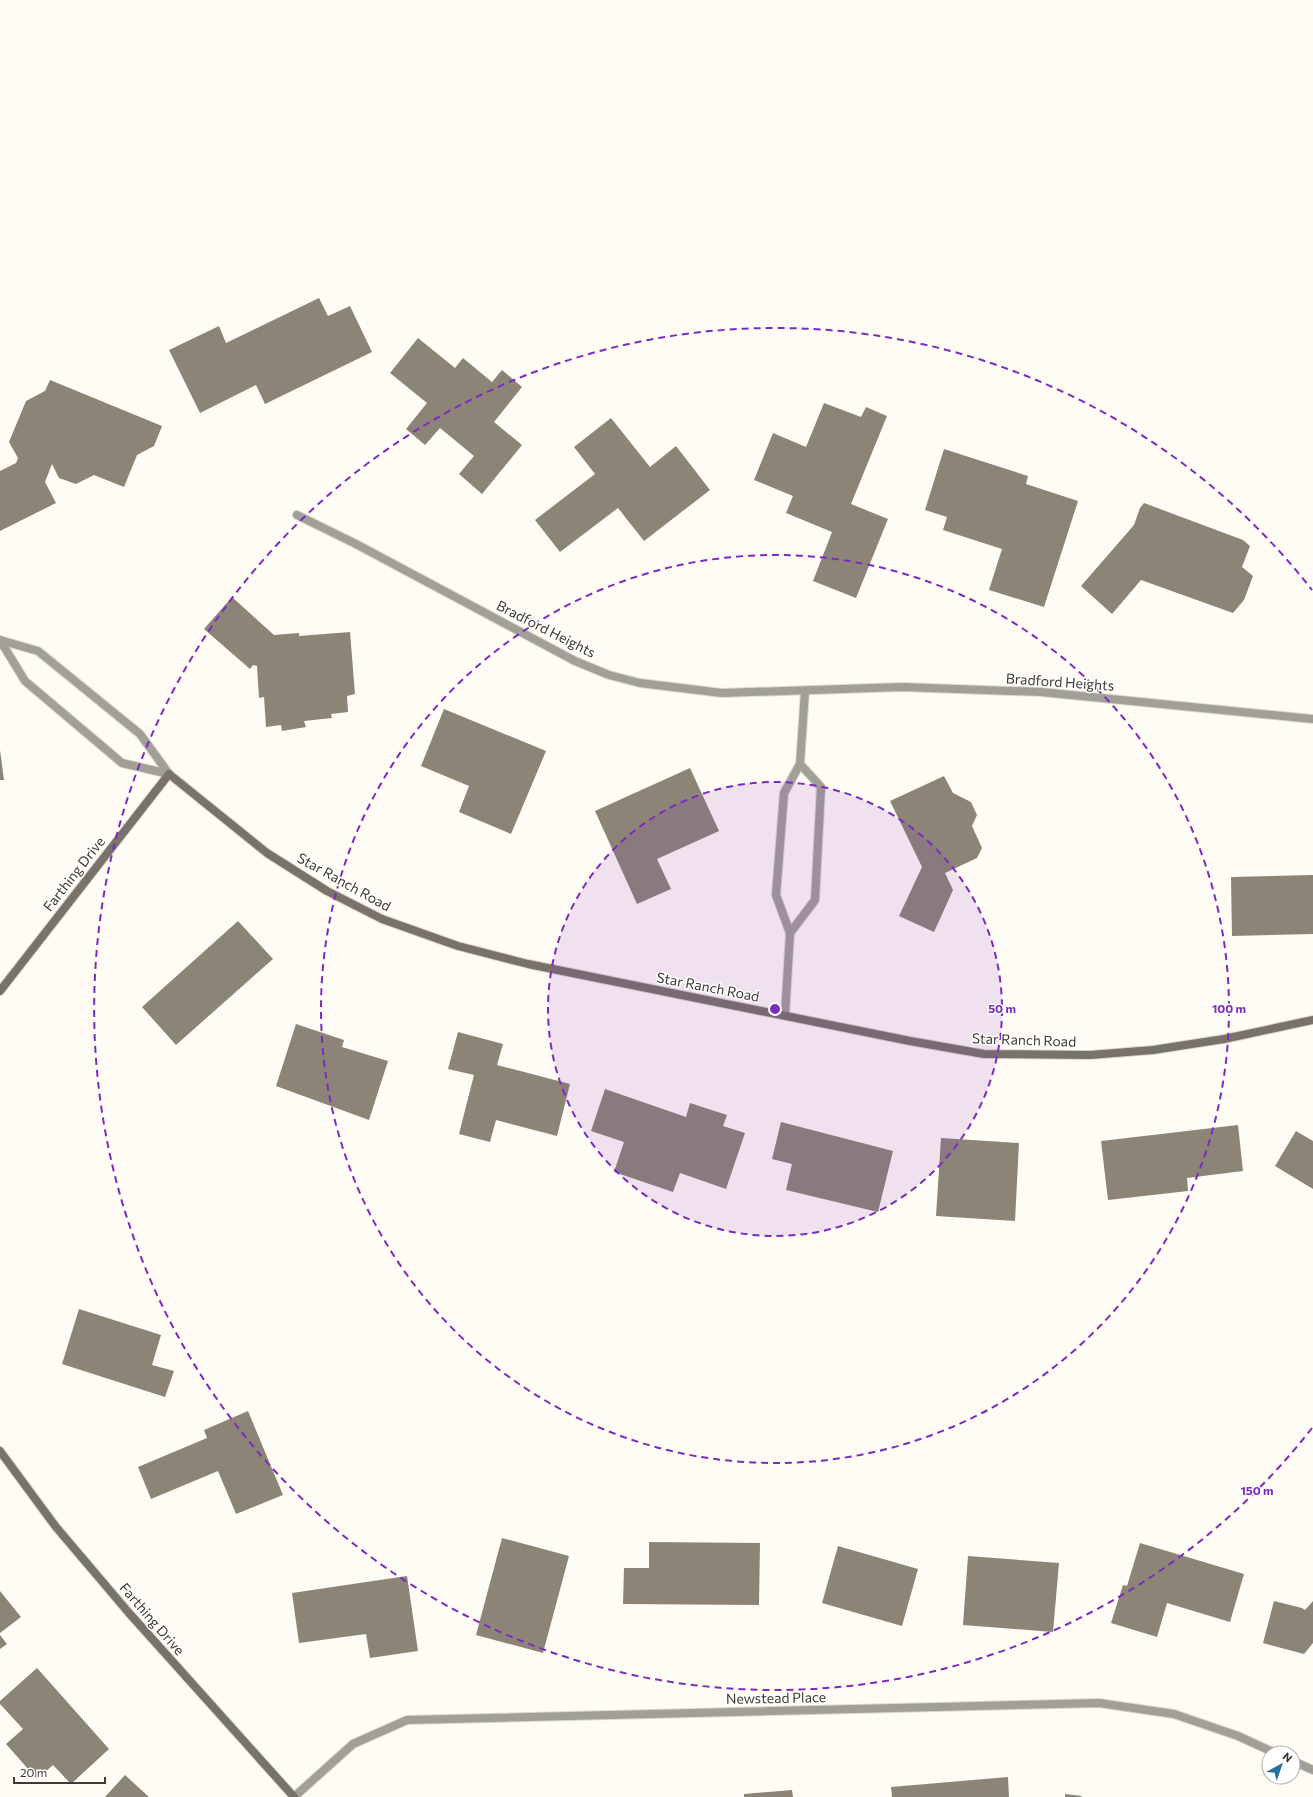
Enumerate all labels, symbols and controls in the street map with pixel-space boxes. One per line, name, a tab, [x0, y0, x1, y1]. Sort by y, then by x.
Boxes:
street label: Bradford Heights	[494, 596, 599, 661]
street label: Bradford Heights	[1005, 669, 1115, 694]
street label: Farthing Drive	[39, 833, 108, 914]
street label: Star Ranch Road	[294, 849, 394, 914]
street label: Star Ranch Road	[655, 968, 761, 1005]
text: 50 m	[988, 1001, 1016, 1015]
text: 100 m	[1212, 1001, 1246, 1015]
centre of rings	[768, 1002, 782, 1016]
street label: Star Ranch Road	[972, 1029, 1076, 1050]
text: 150 m	[1240, 1483, 1274, 1497]
street label: Farthing Drive	[116, 1579, 188, 1658]
street label: Newstead Place	[726, 1688, 826, 1707]
north arrow	[1261, 1745, 1301, 1785]
text: N	[1280, 1749, 1295, 1765]
scale bar	[14, 1759, 105, 1785]
text: 20 m	[20, 1765, 47, 1779]

